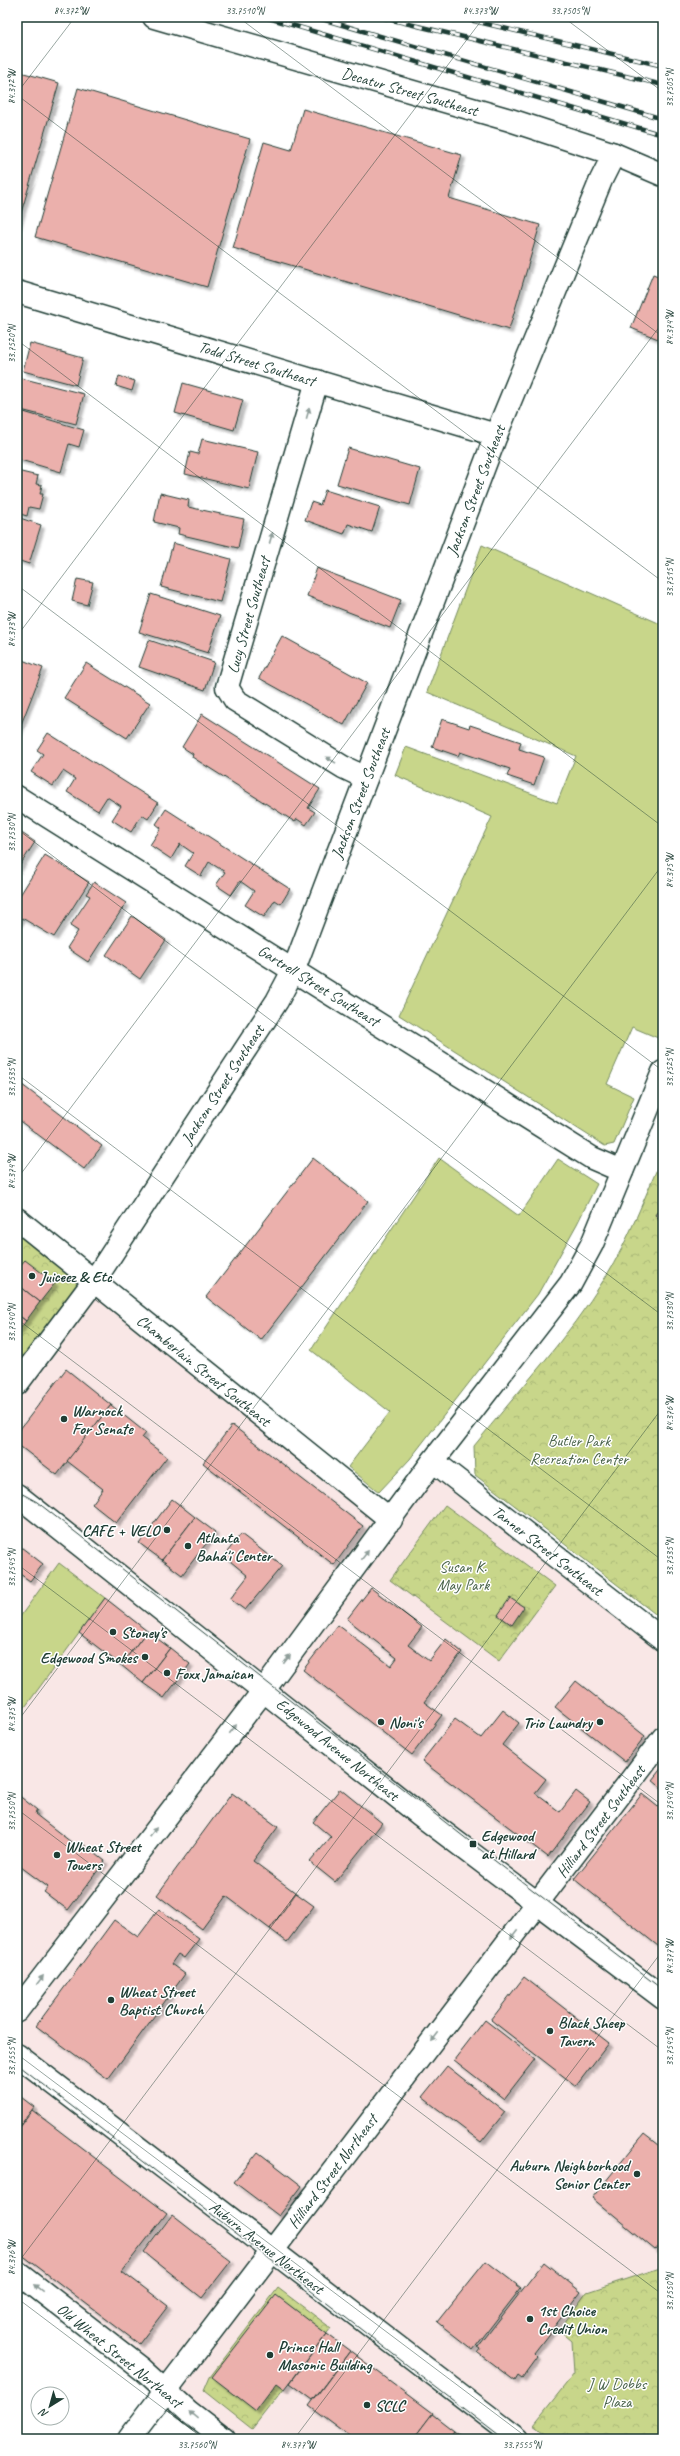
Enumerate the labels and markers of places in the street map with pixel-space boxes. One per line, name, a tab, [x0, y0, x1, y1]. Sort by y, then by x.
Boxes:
place label: Juiceez & Etc	[39, 1267, 113, 1287]
marker: Juiceez & Etc	[27, 1271, 37, 1281]
place label: Warnock For Senate	[72, 1401, 134, 1439]
marker: Warnock For Senate	[59, 1414, 69, 1424]
place label: CAFE + VELO	[82, 1521, 161, 1541]
marker: CAFE + VELO	[162, 1525, 172, 1535]
place label: Atlanta Bahá'í Center	[196, 1528, 274, 1566]
marker: Atlanta Bahá'í Center	[183, 1541, 193, 1551]
place label: Stoney's	[121, 1623, 167, 1643]
marker: Stoney's	[108, 1627, 118, 1637]
place label: Edgewood Smokes	[40, 1648, 138, 1668]
marker: Edgewood Smokes	[140, 1652, 150, 1662]
place label: Foxx Jamaican	[175, 1664, 254, 1684]
marker: Foxx Jamaican	[162, 1668, 172, 1678]
place label: Noni's	[389, 1713, 424, 1733]
place label: Trio Laundry	[523, 1713, 594, 1733]
marker: Noni's	[376, 1717, 386, 1727]
marker: Trio Laundry	[595, 1717, 605, 1727]
place label: Edgewood at Hillard	[481, 1826, 537, 1864]
place label: Wheat Street Towers	[65, 1837, 142, 1875]
marker: Edgewood at Hillard	[468, 1839, 478, 1849]
marker: Wheat Street Towers	[52, 1850, 62, 1860]
place label: Wheat Street Baptist Church	[119, 1982, 204, 2020]
marker: Wheat Street Baptist Church	[106, 1995, 116, 2005]
place label: Black Sheep Tavern	[558, 2013, 626, 2051]
marker: Black Sheep Tavern	[545, 2026, 555, 2036]
place label: Auburn Neighborhood Senior Center	[510, 2156, 632, 2194]
marker: Auburn Neighborhood Senior Center	[632, 2169, 642, 2179]
place label: 1st Choice Credit Union	[538, 2301, 607, 2339]
marker: 1st Choice Credit Union	[525, 2314, 535, 2324]
place label: Prince Hall Masonic Building	[278, 2337, 373, 2375]
marker: Prince Hall Masonic Building	[265, 2350, 275, 2360]
place label: SCLC	[375, 2396, 407, 2416]
marker: SCLC	[362, 2400, 372, 2410]

